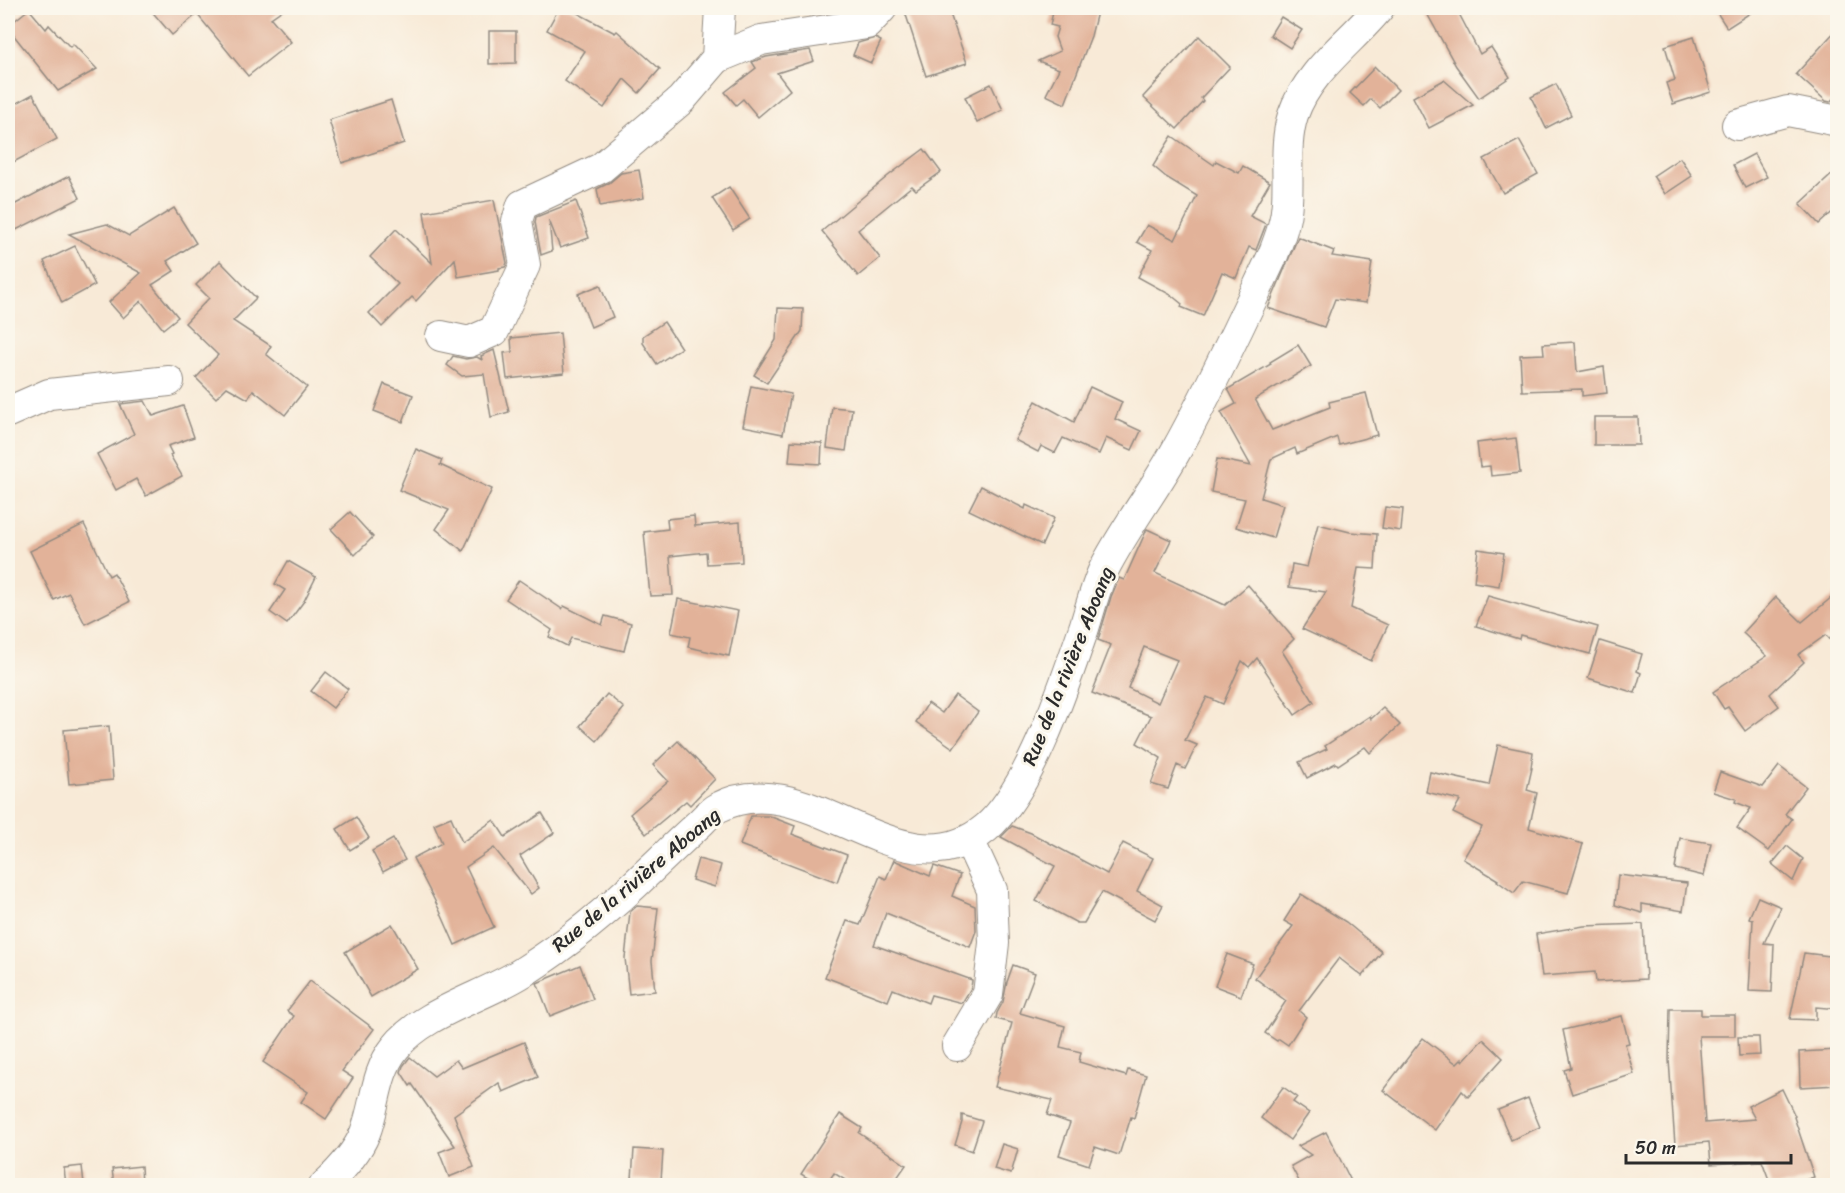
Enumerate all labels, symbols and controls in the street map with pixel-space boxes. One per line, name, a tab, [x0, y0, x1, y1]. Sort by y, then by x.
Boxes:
street label: Rue de la rivière Aboang	[1012, 561, 1124, 771]
street label: Rue de la rivière Aboang	[544, 798, 728, 962]
scale bar	[1626, 1127, 1791, 1165]
text: 50 m	[1635, 1132, 1676, 1164]

